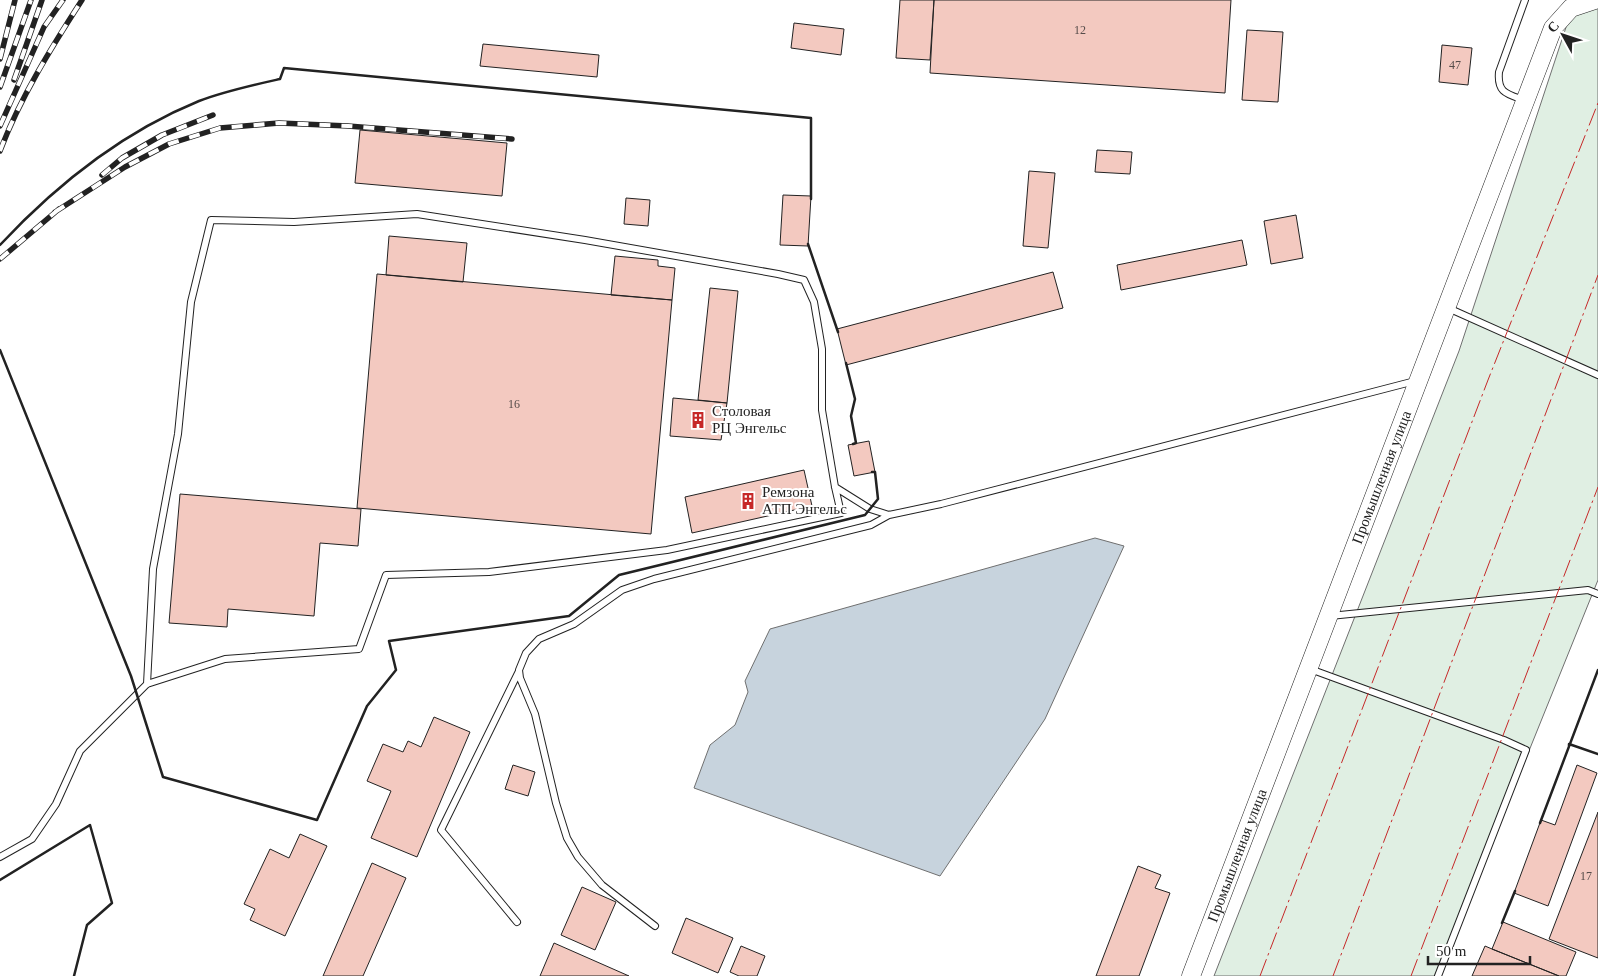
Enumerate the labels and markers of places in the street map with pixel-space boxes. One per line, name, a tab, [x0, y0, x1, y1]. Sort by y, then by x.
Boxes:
place label: Столовая РЦ Энгельс	[712, 403, 787, 436]
building icon: Столовая РЦ Энгельс	[688, 410, 708, 430]
place label: Ремзона АТП Энгельс	[762, 484, 847, 517]
building icon: Ремзона АТП Энгельс	[738, 491, 758, 511]

